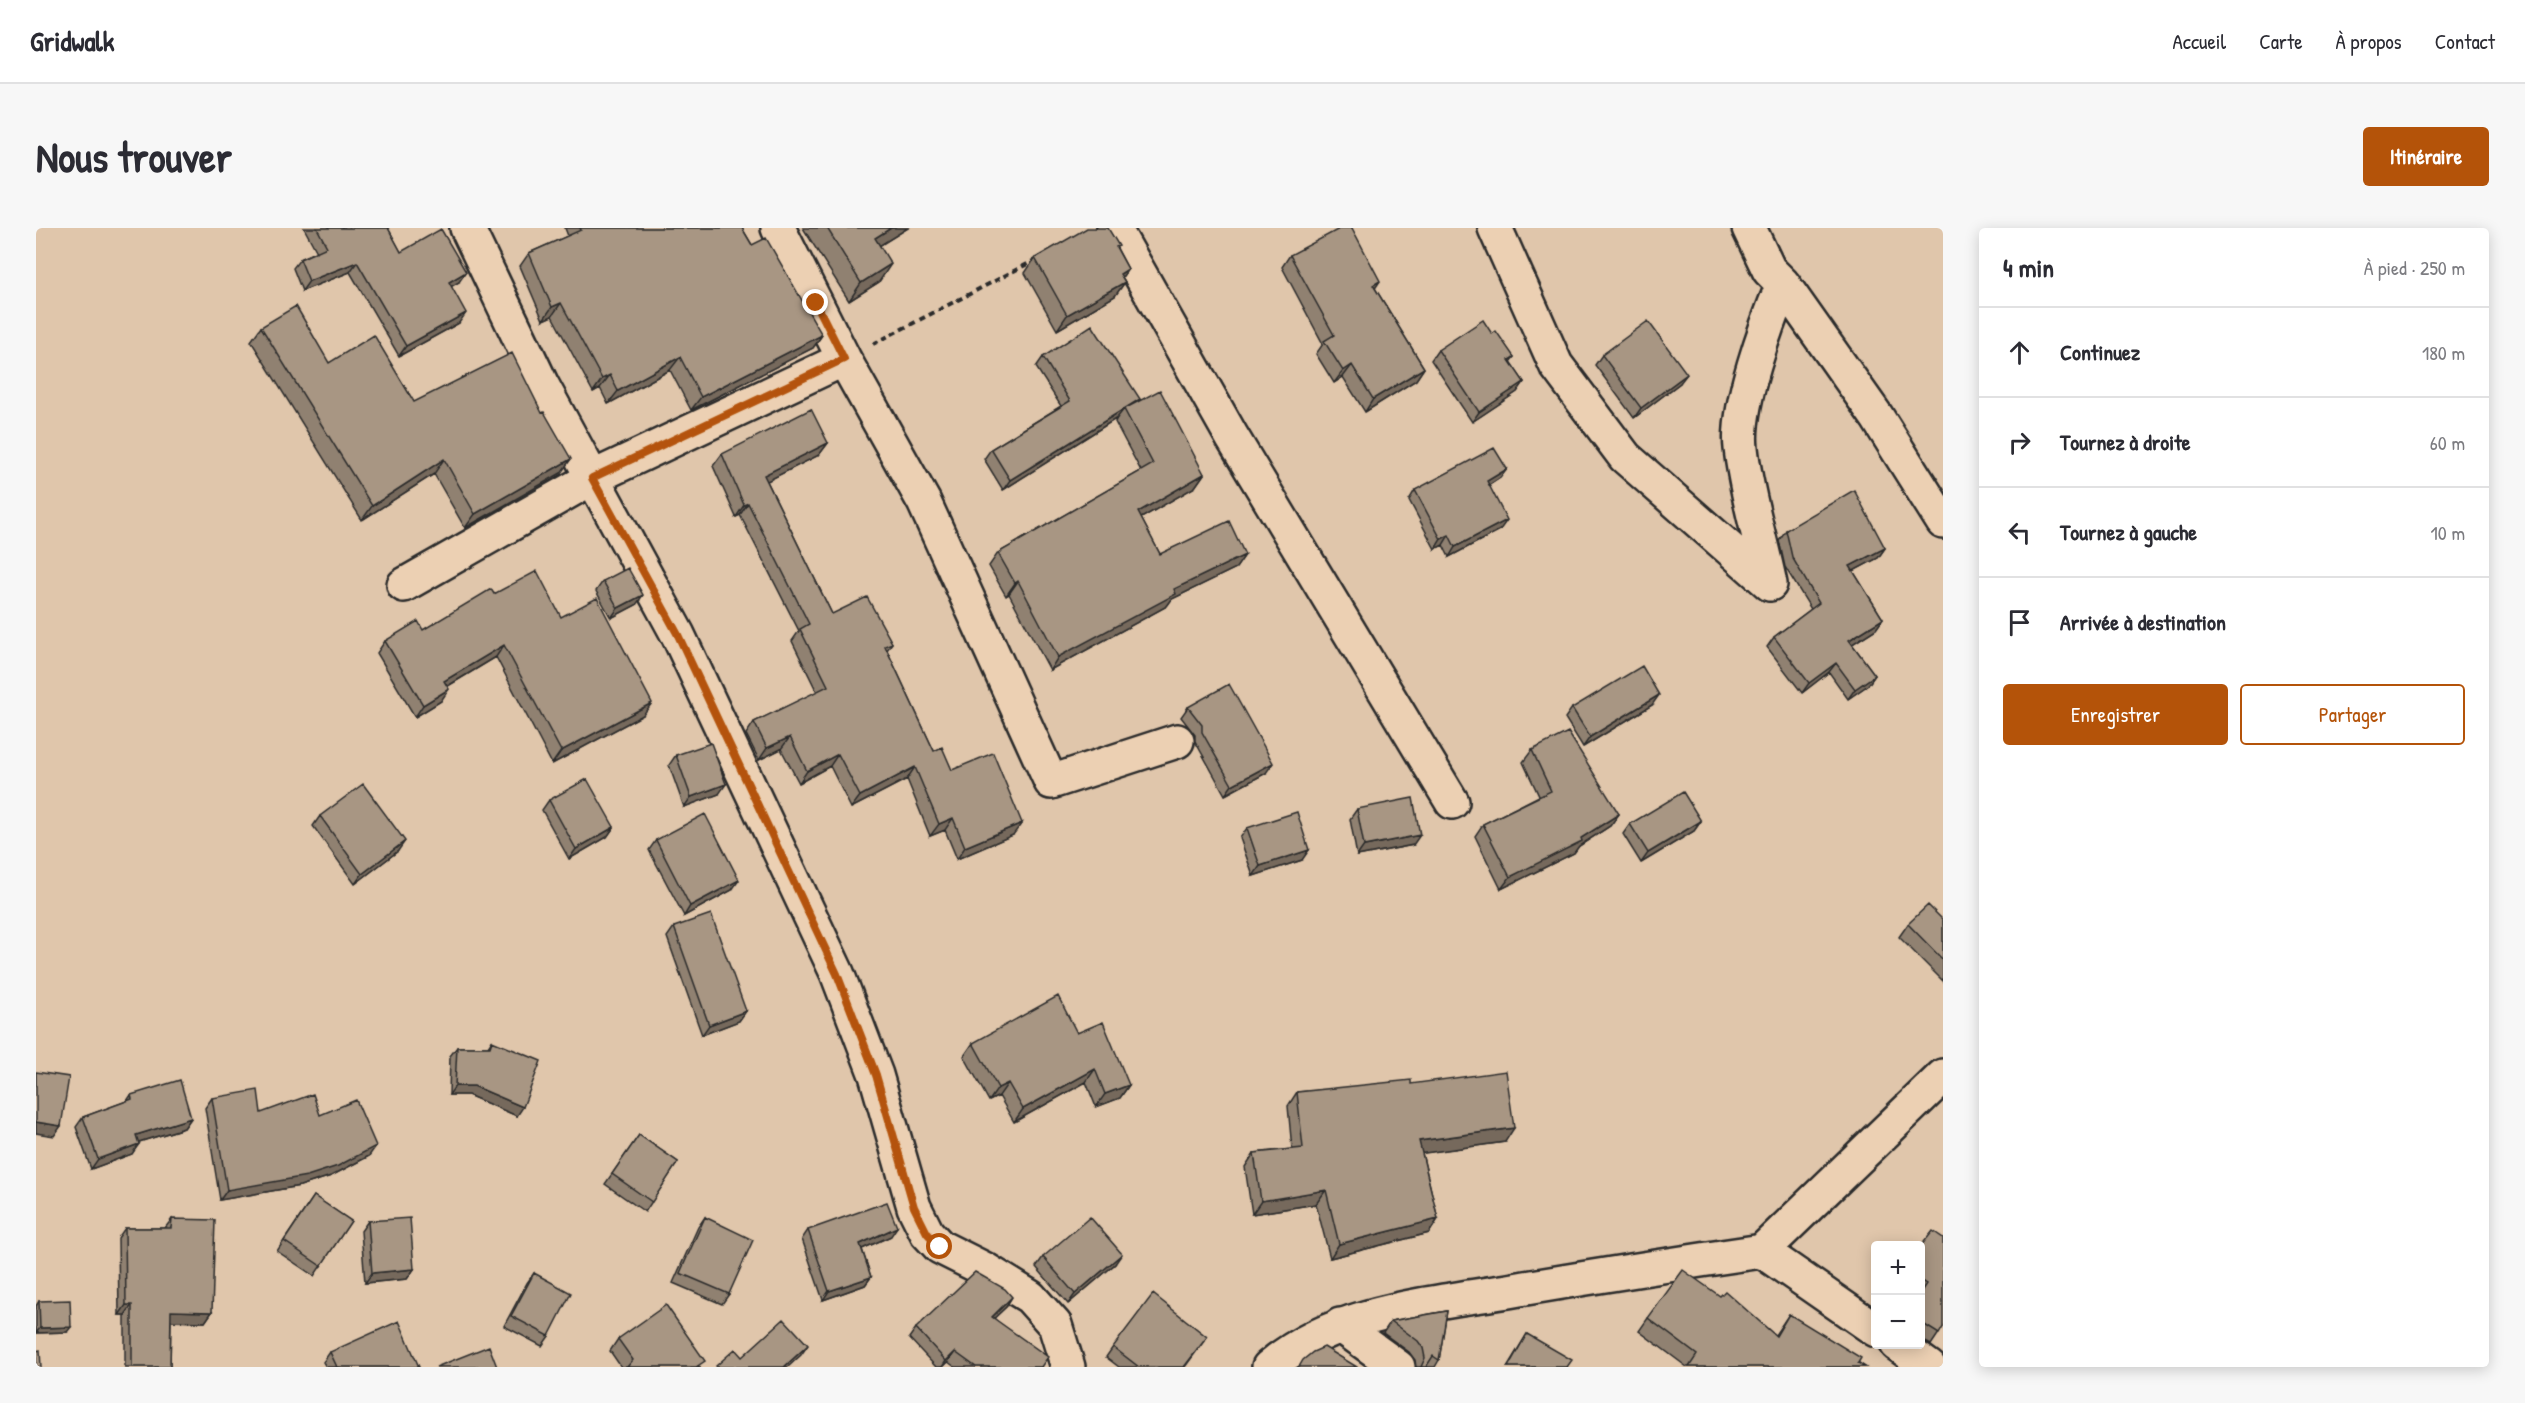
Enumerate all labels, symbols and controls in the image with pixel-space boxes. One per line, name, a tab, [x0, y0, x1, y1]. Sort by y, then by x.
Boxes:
text: Gridwalk	[30, 22, 114, 60]
text: Accueil	[2173, 27, 2226, 56]
text: Carte	[2259, 27, 2303, 56]
text: À propos	[2336, 27, 2402, 56]
text: Contact	[2435, 27, 2495, 56]
button: Itinéraire	[2363, 127, 2489, 186]
text: Nous trouver	[36, 128, 232, 185]
text: 4 min	[2003, 250, 2054, 285]
text: À pied · 250 m	[2364, 254, 2465, 281]
route end	[802, 289, 828, 315]
icon: ahead	[2003, 336, 2036, 369]
text: Continuez	[2060, 337, 2140, 367]
text: 180 m	[2422, 339, 2465, 366]
icon: right	[2003, 426, 2036, 459]
text: Tournez à droite	[2060, 427, 2190, 457]
text: 60 m	[2430, 429, 2465, 456]
icon: left	[2003, 516, 2036, 549]
text: Tournez à gauche	[2060, 517, 2197, 547]
text: 10 m	[2431, 519, 2465, 546]
icon: arrive	[2003, 606, 2036, 639]
text: Arrivée à destination	[2060, 607, 2226, 637]
button: Enregistrer	[2003, 684, 2228, 745]
button: Partager	[2240, 684, 2465, 745]
route start	[926, 1233, 952, 1259]
map controls	[1871, 1241, 1925, 1349]
button: +	[1871, 1241, 1925, 1295]
button: −	[1871, 1295, 1925, 1349]

